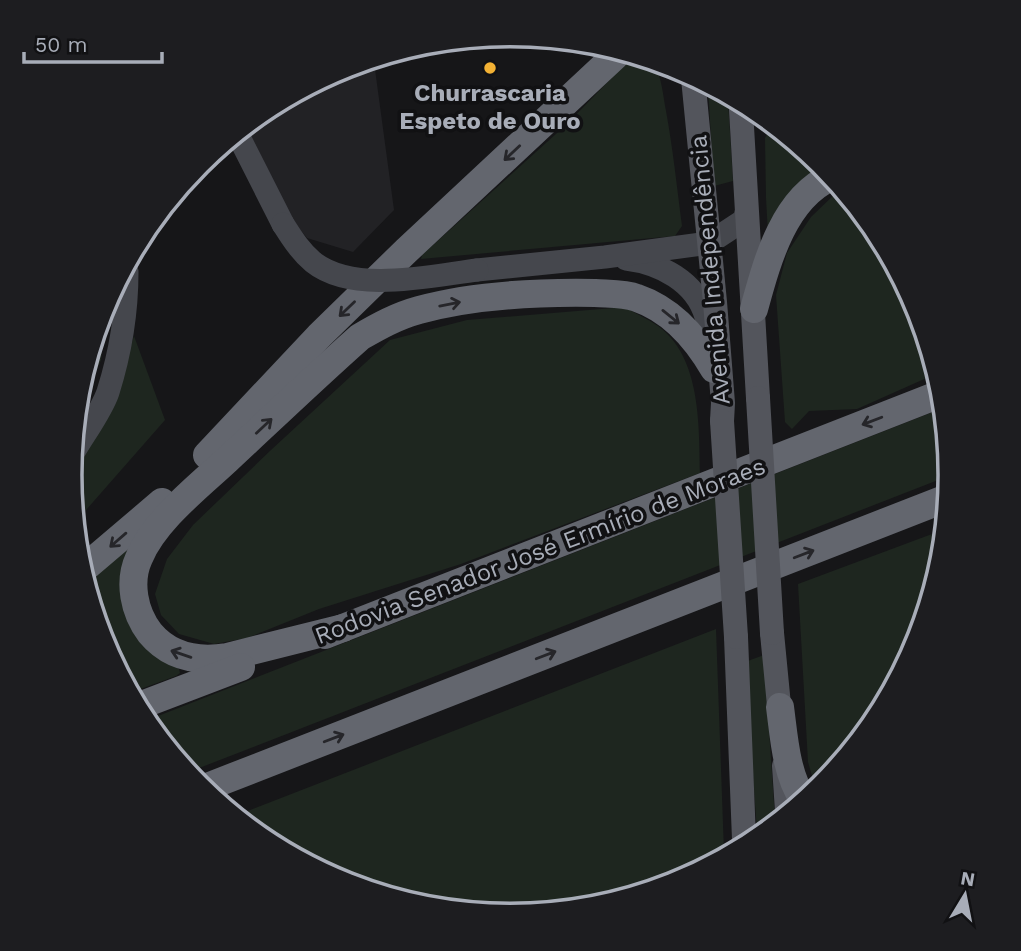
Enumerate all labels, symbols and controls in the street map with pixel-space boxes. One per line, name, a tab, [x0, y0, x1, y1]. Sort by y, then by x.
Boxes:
scale bar	[24, 21, 163, 65]
text: 50 m	[35, 32, 87, 57]
marker: Churrascaria Espeto de Ouro	[482, 60, 498, 76]
place label: Churrascaria Espeto de Ouro	[399, 79, 581, 135]
street label: Avenida Independência	[684, 134, 736, 406]
one-way arrow	[503, 145, 521, 161]
one-way arrow	[438, 297, 461, 311]
one-way arrow	[339, 301, 356, 318]
one-way arrow	[661, 310, 679, 325]
one-way arrow	[861, 415, 883, 428]
one-way arrow	[255, 418, 273, 434]
street label: Rodovia Senador José Ermírio de Moraes	[311, 452, 769, 650]
one-way arrow	[109, 532, 127, 548]
one-way arrow	[792, 547, 814, 560]
one-way arrow	[171, 647, 193, 659]
one-way arrow	[535, 647, 557, 660]
one-way arrow	[323, 731, 345, 743]
north arrow	[930, 860, 1000, 930]
text: N	[959, 866, 977, 891]

